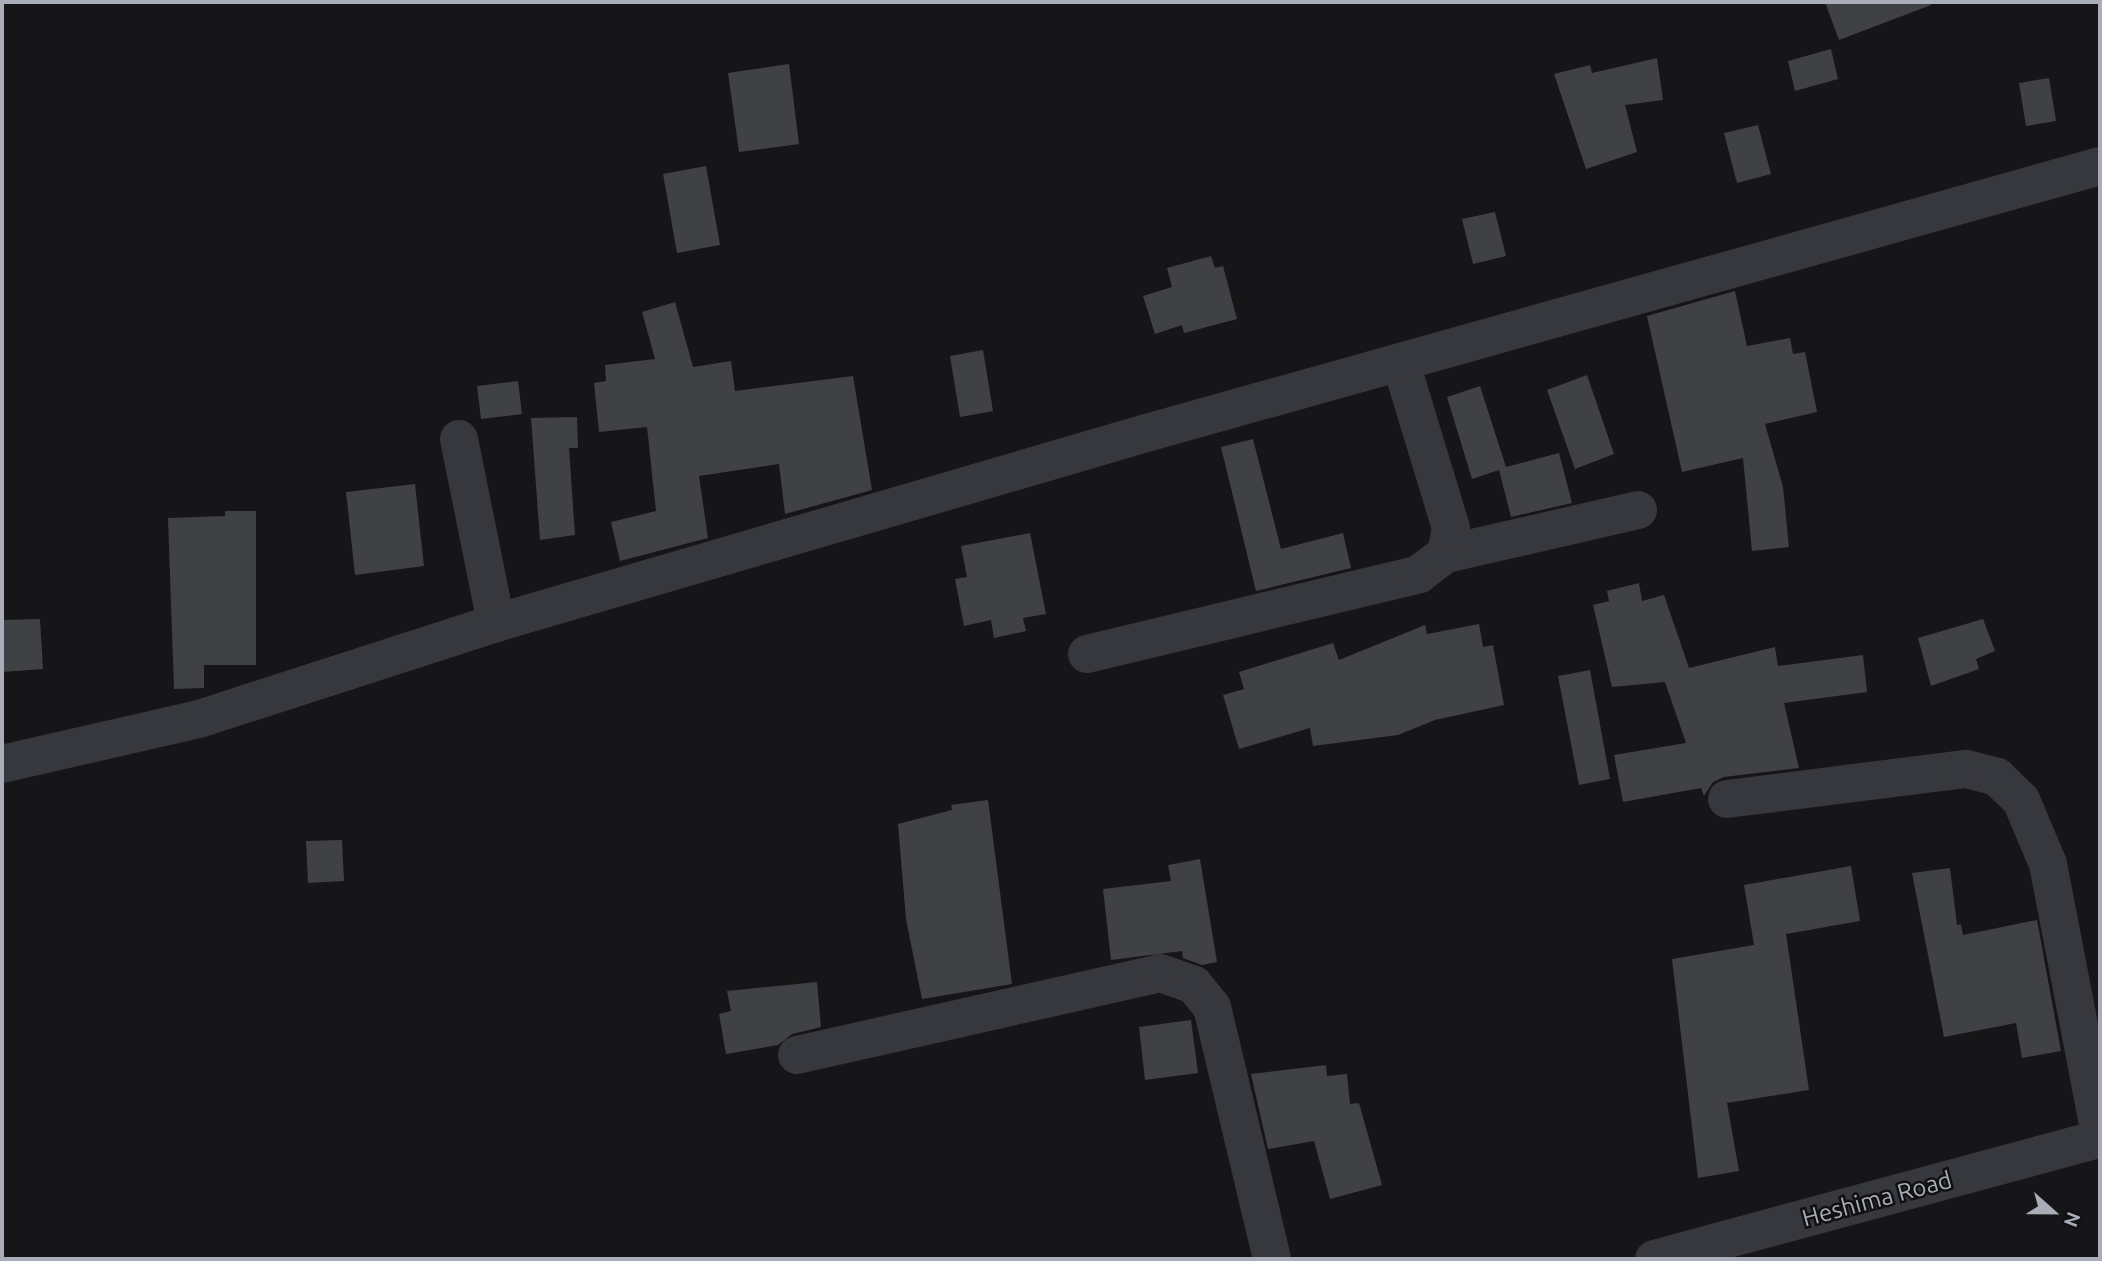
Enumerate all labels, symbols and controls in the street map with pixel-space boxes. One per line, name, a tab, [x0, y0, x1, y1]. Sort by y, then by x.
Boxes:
street label: Heshima Road	[1799, 1165, 1955, 1233]
north arrow	[2018, 1177, 2088, 1247]
text: N	[2060, 1209, 2085, 1230]

